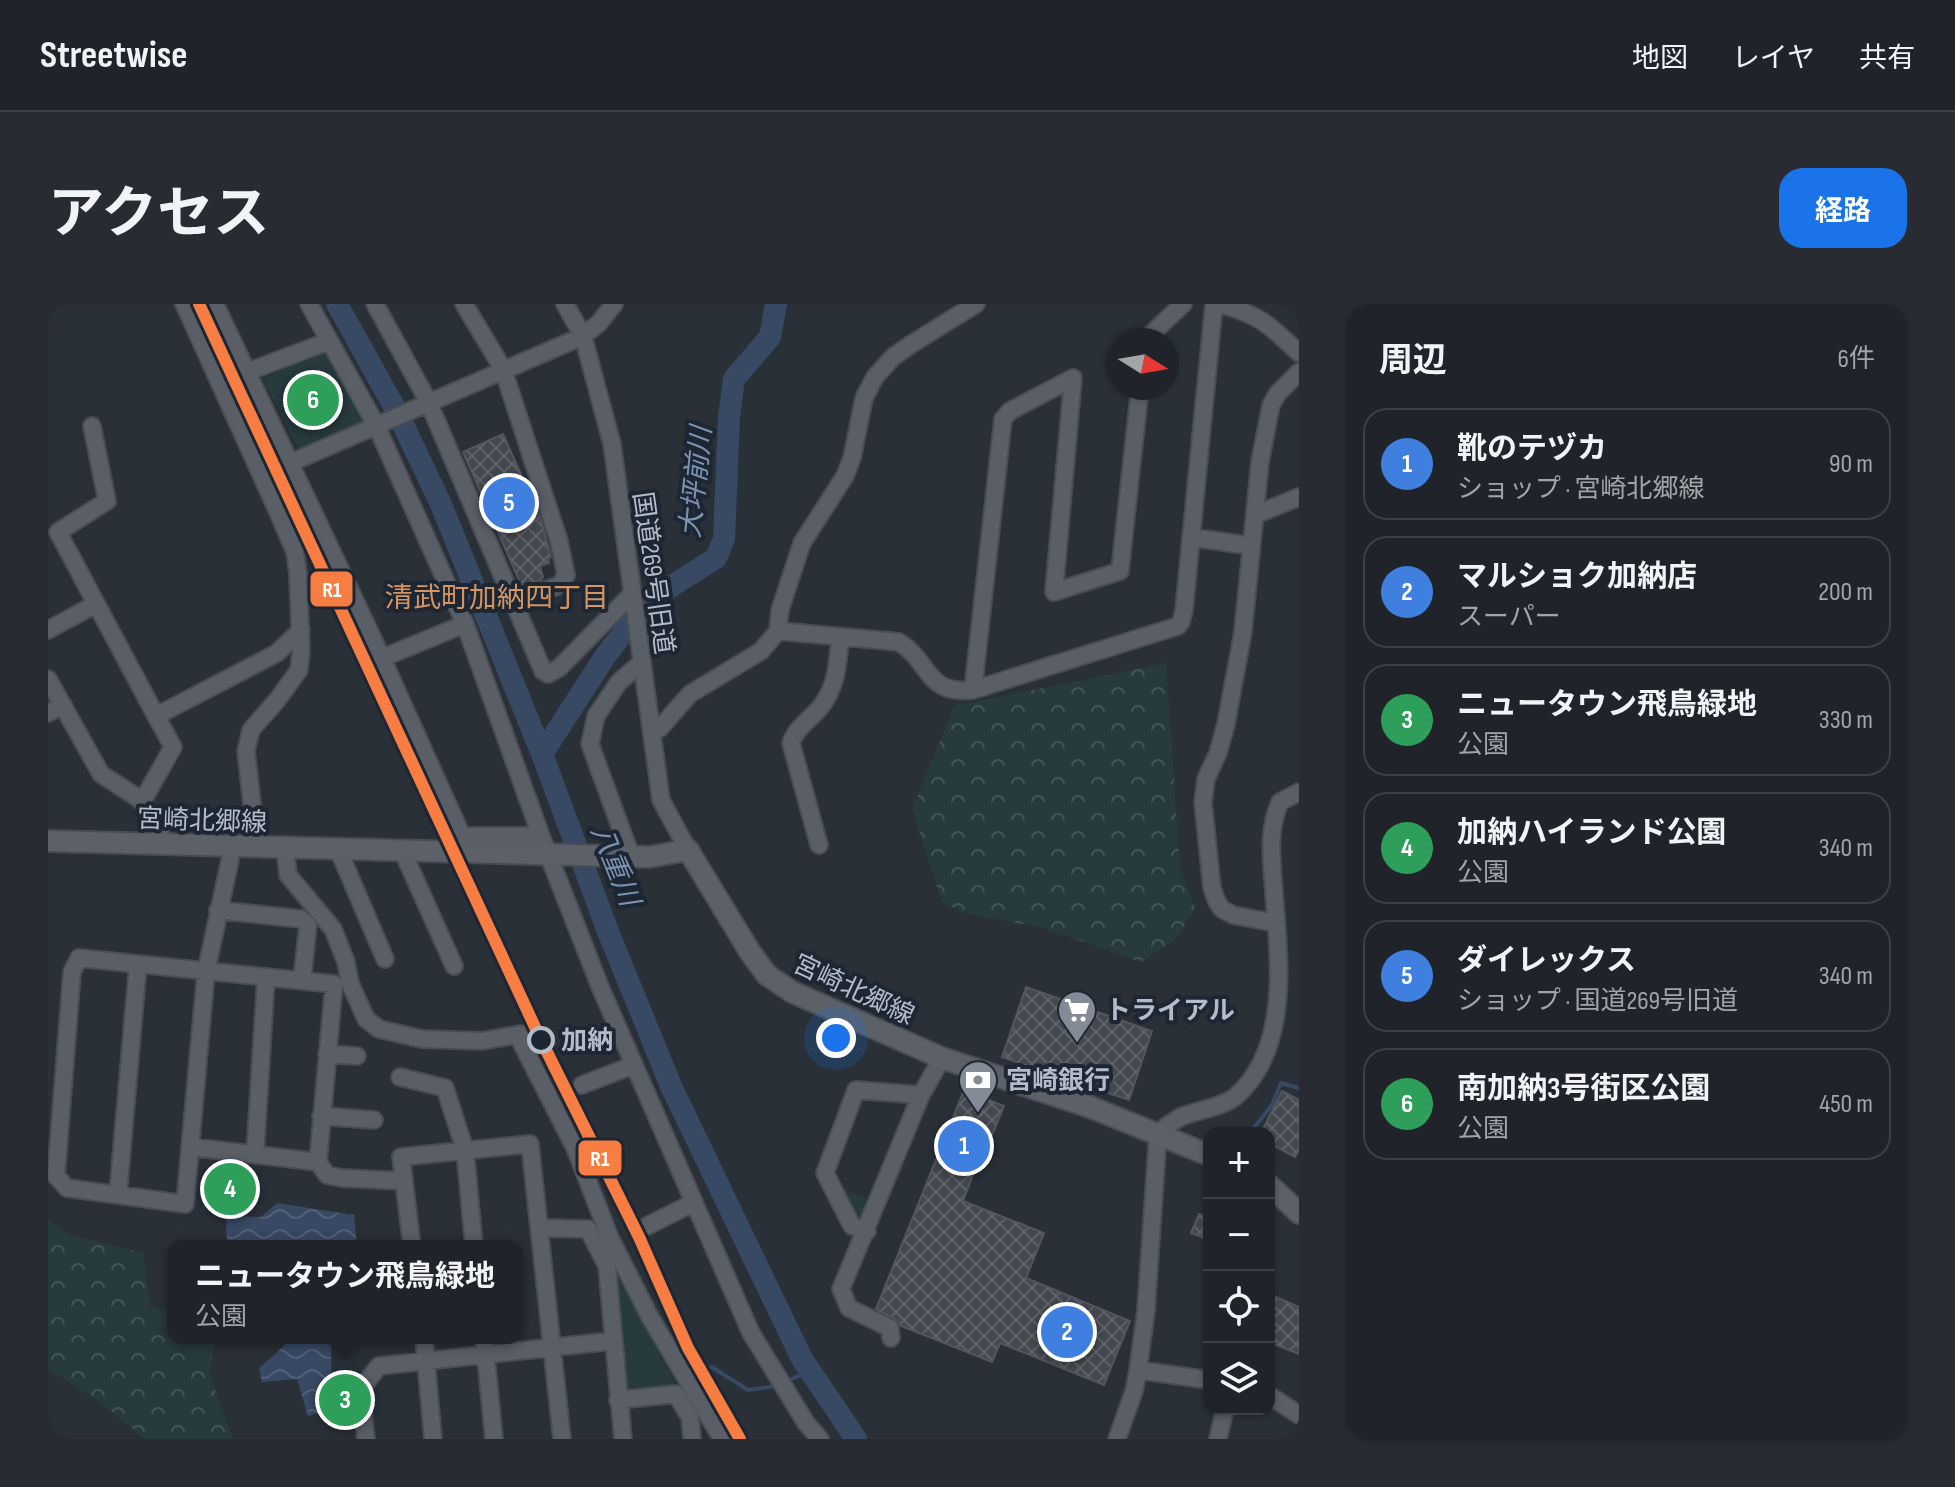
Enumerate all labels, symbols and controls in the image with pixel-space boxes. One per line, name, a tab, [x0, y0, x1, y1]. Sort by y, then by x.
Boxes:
text: Streetwise	[40, 33, 188, 78]
text: 地図	[1632, 42, 1688, 75]
text: レイヤ	[1732, 42, 1815, 75]
text: 共有	[1859, 42, 1915, 75]
button: 経路	[1779, 168, 1907, 248]
text: アクセス	[48, 182, 269, 249]
north arrow	[1107, 328, 1179, 400]
text: 周辺	[1379, 340, 1447, 381]
text: 6件	[1838, 344, 1875, 375]
pin: 6	[287, 370, 339, 430]
water label: 大坪前川	[674, 422, 719, 540]
text: 靴のテヅカ	[1457, 431, 1607, 467]
text: 1	[1402, 449, 1412, 480]
text: 90 m	[1829, 449, 1873, 480]
pin: 5	[483, 473, 535, 533]
text: ショップ · 宮崎北郷線	[1457, 474, 1704, 505]
street label: 国道269号旧道	[626, 490, 679, 656]
text: マルショク加納店	[1457, 559, 1697, 595]
line badge: R1	[309, 570, 354, 608]
text: R1	[322, 577, 342, 604]
text: 2	[1401, 577, 1413, 608]
text: 200 m	[1818, 577, 1873, 608]
district label: 清武町加納四丁目	[385, 582, 609, 615]
text: スーパー	[1457, 602, 1561, 633]
text: ニュータウン飛鳥緑地	[1457, 687, 1757, 723]
text: 3	[1401, 705, 1413, 736]
text: 330 m	[1819, 705, 1873, 736]
text: 公園	[1457, 730, 1509, 761]
street label: 宮崎北郷線	[136, 804, 267, 839]
text: 加納ハイランド公園	[1457, 815, 1726, 851]
water label: 八重川	[584, 820, 647, 913]
text: 4	[1401, 833, 1413, 864]
text: 340 m	[1819, 833, 1873, 864]
text: 公園	[1457, 858, 1509, 889]
text: ダイレックス	[1457, 943, 1636, 979]
street label: 宮崎北郷線	[788, 949, 919, 1032]
text: 5	[1401, 961, 1413, 992]
text: 340 m	[1819, 961, 1873, 992]
text: ショップ · 国道269号旧道	[1457, 986, 1738, 1017]
supermarket icon: トライアル	[1056, 989, 1098, 1044]
place label: トライアル	[1105, 996, 1235, 1027]
your location	[816, 1018, 856, 1058]
place label: 加納	[561, 1026, 613, 1057]
marker: 加納	[528, 1027, 554, 1053]
bank icon: 宮崎銀行	[957, 1059, 999, 1114]
place label: 宮崎銀行	[1006, 1066, 1110, 1097]
text: 南加納3号街区公園	[1457, 1071, 1710, 1107]
text: 6	[1401, 1089, 1413, 1120]
text: 450 m	[1819, 1089, 1873, 1120]
text: 公園	[1457, 1114, 1509, 1145]
pin: 1	[938, 1116, 990, 1176]
map controls	[1203, 1127, 1275, 1415]
button: +	[1203, 1127, 1275, 1199]
line badge: R1	[577, 1139, 623, 1177]
text: R1	[590, 1146, 610, 1173]
pin: 4	[204, 1159, 256, 1219]
button: −	[1203, 1199, 1275, 1271]
popup	[167, 1240, 523, 1344]
text: ニュータウン飛鳥緑地	[195, 1259, 495, 1295]
button: locate	[1203, 1271, 1275, 1343]
text: 公園	[195, 1302, 247, 1333]
pin: 2	[1041, 1302, 1093, 1362]
button: layers	[1203, 1343, 1275, 1415]
pin: 3	[319, 1370, 371, 1430]

